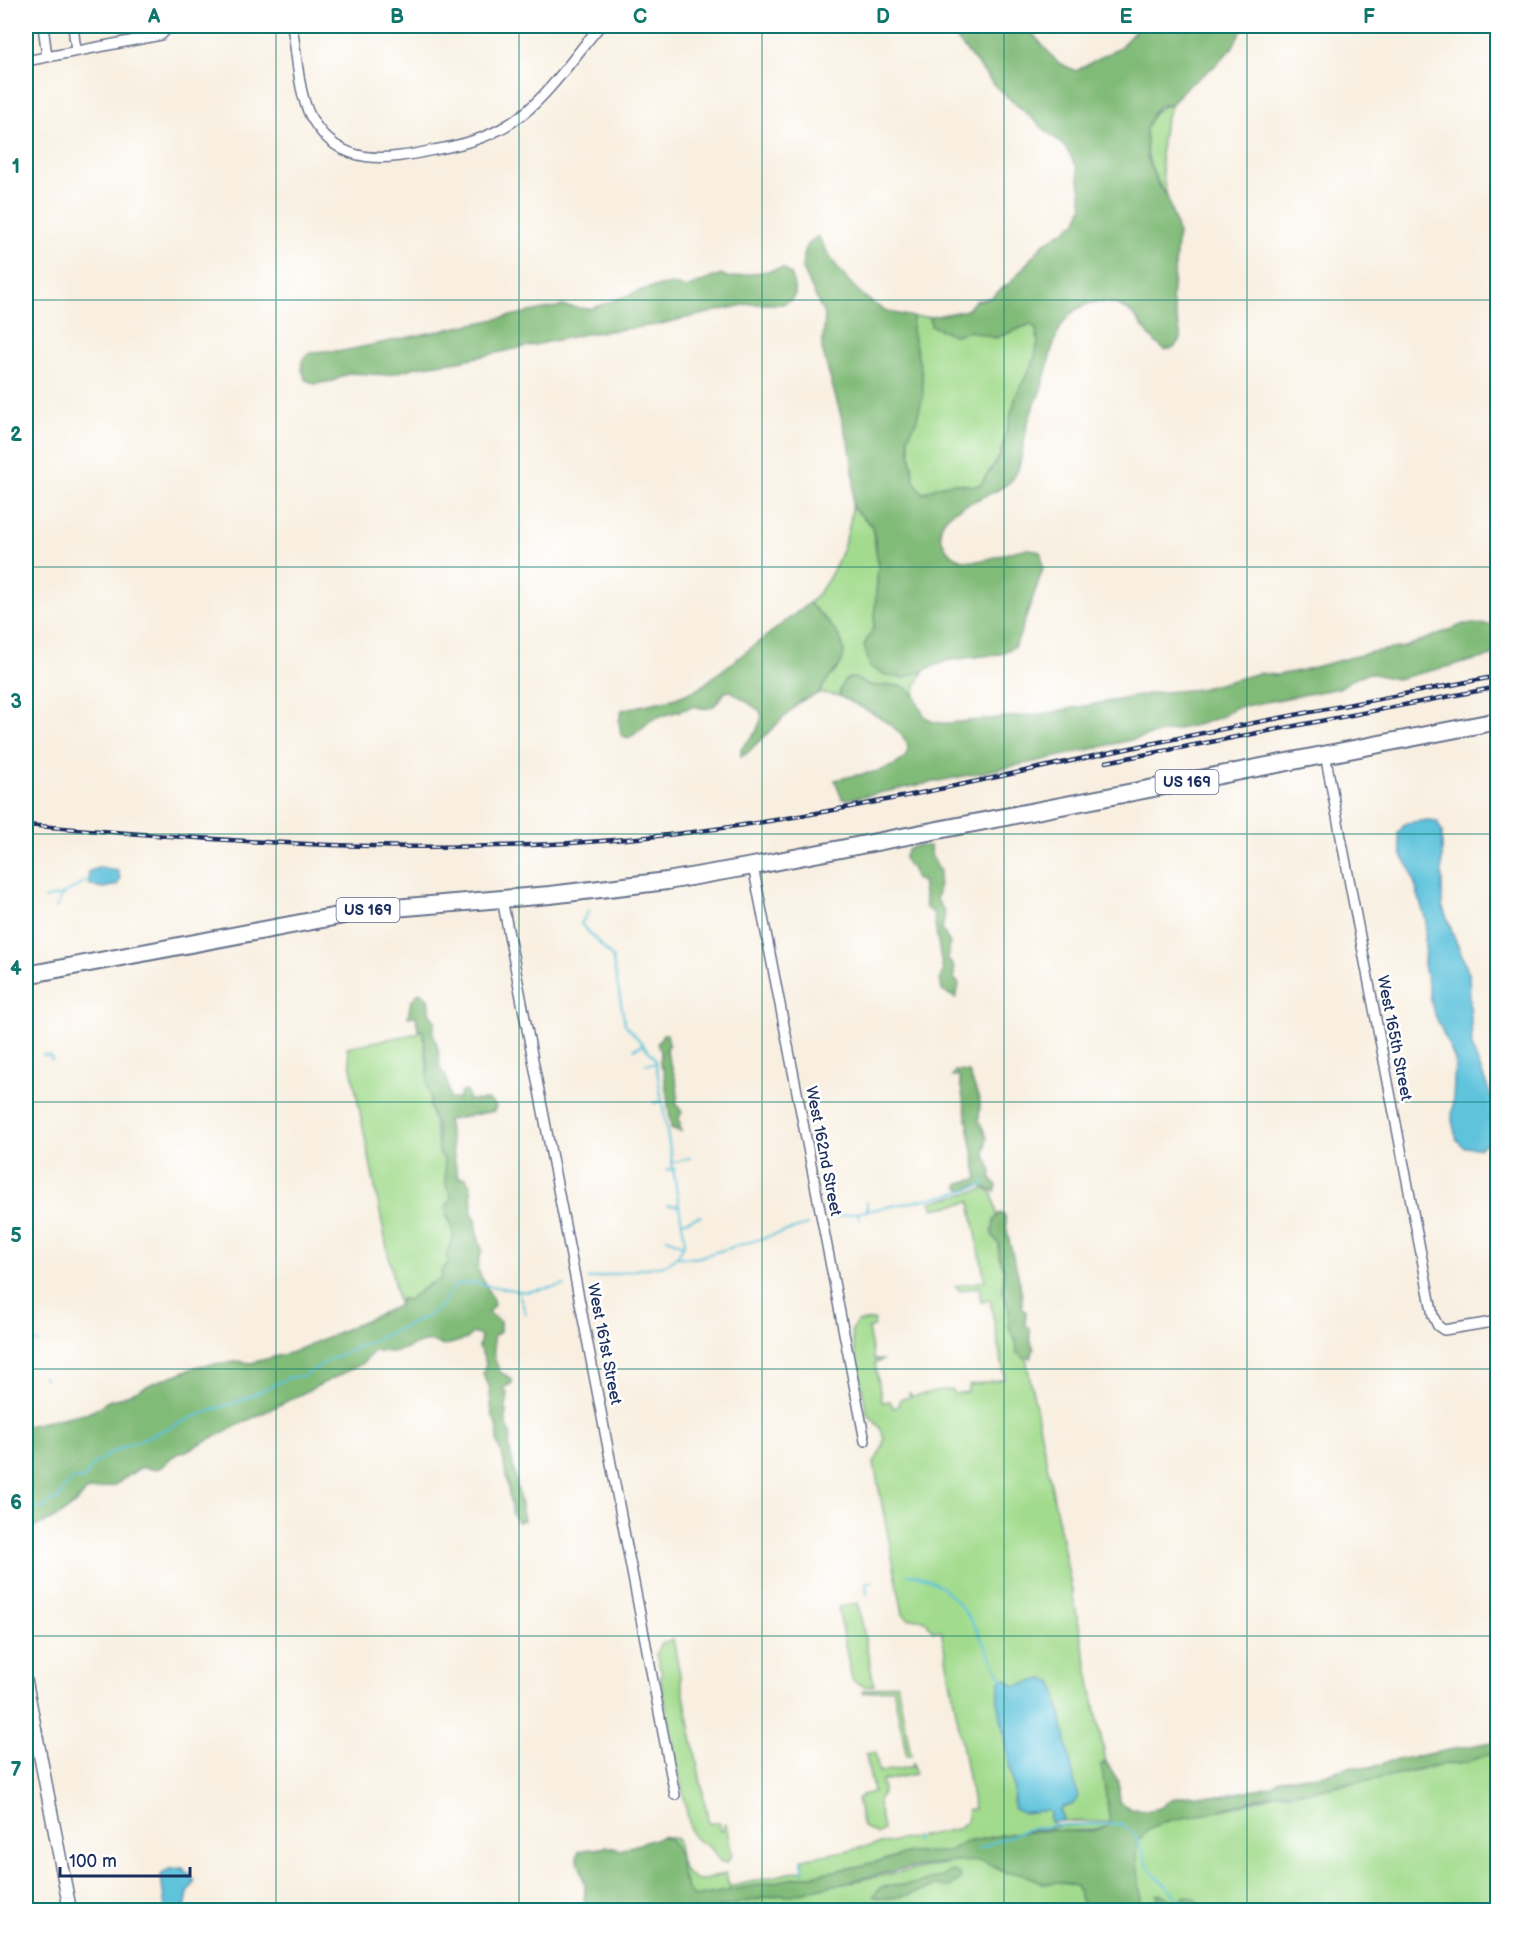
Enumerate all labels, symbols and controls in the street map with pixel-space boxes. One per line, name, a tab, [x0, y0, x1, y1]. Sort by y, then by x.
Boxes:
text: A	[147, 5, 161, 29]
text: B	[390, 5, 404, 29]
text: C	[633, 5, 647, 29]
text: D	[876, 5, 890, 29]
text: E	[1120, 5, 1133, 29]
text: F	[1363, 5, 1375, 29]
text: 1	[12, 155, 20, 179]
text: 2	[10, 423, 22, 447]
text: 3	[10, 690, 22, 714]
road number: US 169	[1156, 770, 1218, 794]
road number: US 169	[336, 898, 400, 922]
text: 4	[10, 957, 22, 981]
street label: West 165th Street	[1373, 974, 1415, 1102]
street label: West 162nd Street	[801, 1084, 845, 1218]
text: 5	[10, 1224, 22, 1248]
street label: West 161st Street	[583, 1282, 625, 1406]
text: 6	[10, 1491, 22, 1515]
text: 7	[10, 1758, 22, 1782]
scale bar	[60, 1840, 190, 1878]
text: 100 m	[69, 1851, 117, 1872]

